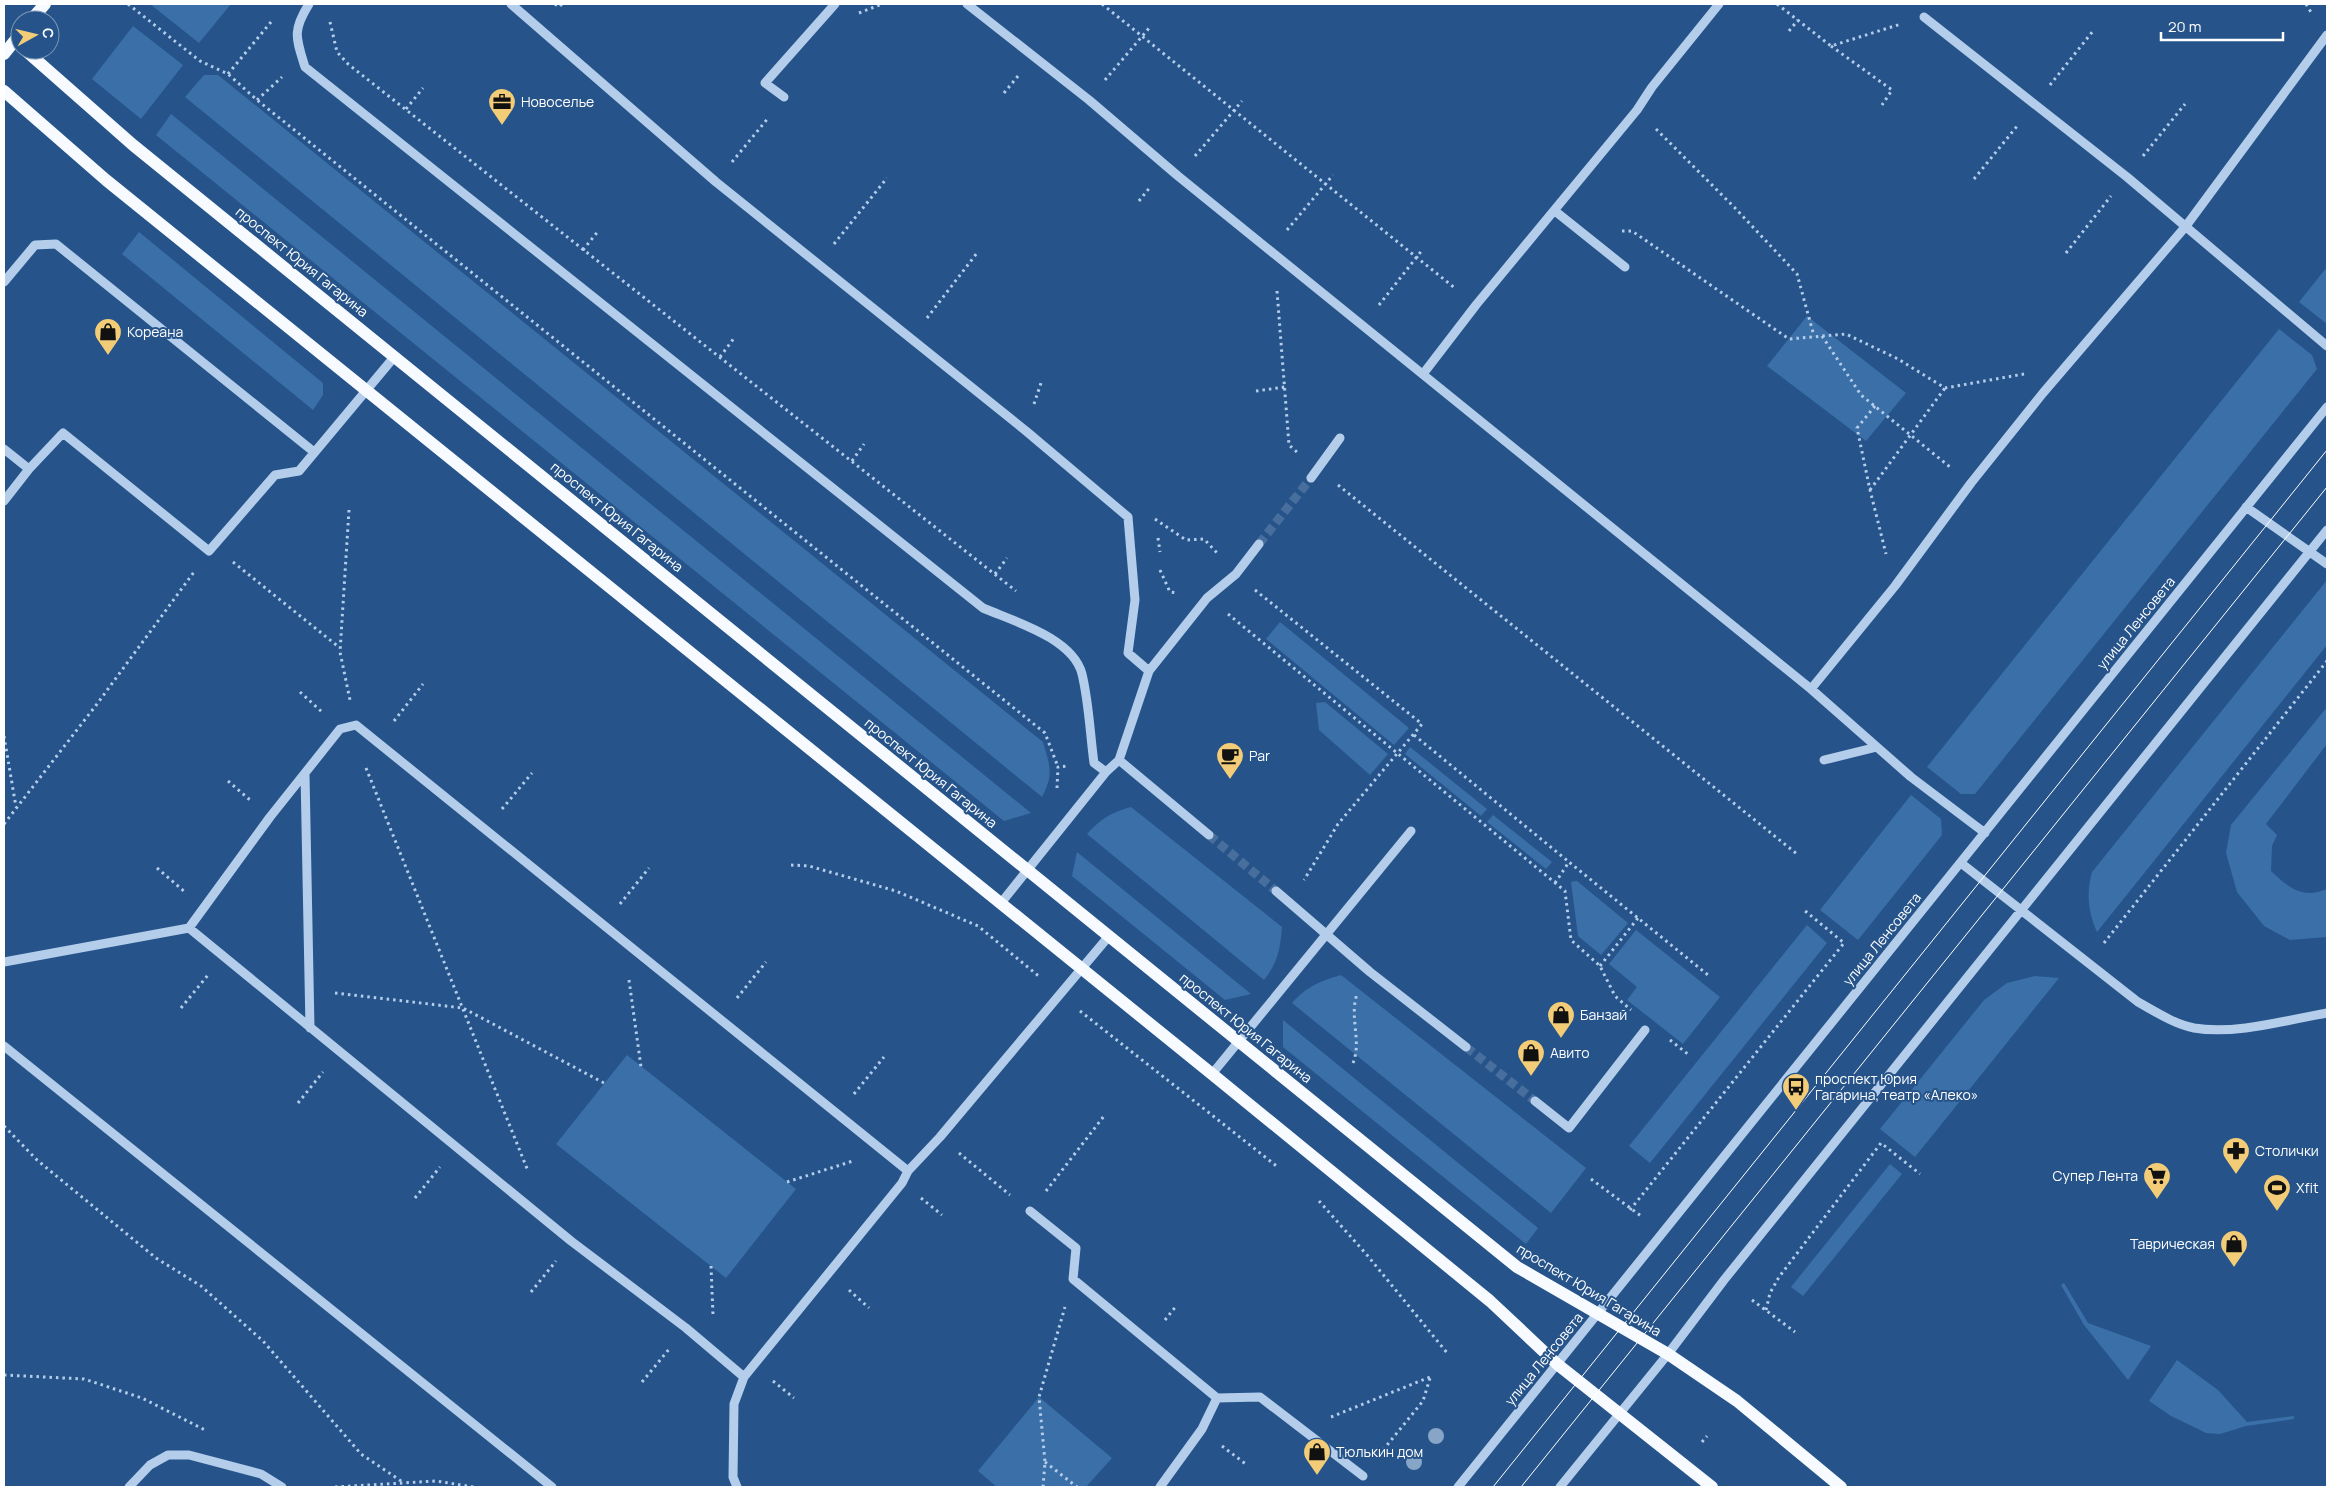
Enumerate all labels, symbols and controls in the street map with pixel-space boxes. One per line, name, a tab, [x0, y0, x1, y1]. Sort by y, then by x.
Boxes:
north arrow	[10, 10, 60, 60]
scale bar	[2161, 10, 2284, 42]
text: 20 m	[2168, 16, 2201, 37]
text: С	[38, 27, 58, 40]
office icon: Новоселье	[487, 87, 517, 126]
place label: Новоселье	[521, 92, 594, 111]
street label: проспект Юрия Гагарина	[232, 202, 373, 321]
shop icon: Кореана	[93, 317, 123, 356]
place label: Кореана	[127, 322, 183, 341]
street label: проспект Юрия Гагарина	[547, 457, 688, 576]
street label: улица Ленсовета	[2092, 572, 2179, 673]
street label: проспект Юрия Гагарина	[861, 713, 1002, 832]
cafe icon: Par	[1215, 741, 1245, 780]
place label: Par	[1249, 746, 1270, 765]
street label: улица Ленсовета	[1838, 888, 1925, 989]
street label: проспект Юрия Гагарина	[1176, 968, 1317, 1087]
shop icon: Банзай	[1546, 1000, 1576, 1039]
place label: Банзай	[1580, 1005, 1627, 1024]
shop icon: Авито	[1516, 1038, 1546, 1077]
place label: Авито	[1550, 1043, 1590, 1062]
place label: проспект Юрия Гагарина, театр «Алеко»	[1815, 1069, 1978, 1104]
bus stop icon: проспект Юрия Гагарина, театр «Алеко»	[1781, 1072, 1811, 1111]
pharmacy icon: Столички	[2221, 1136, 2251, 1175]
place label: Столички	[2255, 1141, 2319, 1160]
supermarket icon: Супер Лента	[2142, 1161, 2172, 1200]
place label: Супер Лента	[2053, 1166, 2138, 1185]
sports icon: Xfit	[2262, 1173, 2292, 1212]
place label: Xfit	[2296, 1178, 2319, 1197]
shop icon: Таврическая	[2219, 1229, 2249, 1268]
place label: Таврическая	[2130, 1234, 2215, 1253]
street label: проспект Юрия Гагарина	[1513, 1239, 1665, 1340]
street label: улица Ленсовета	[1500, 1308, 1587, 1409]
shop icon: Тюлькин дом	[1302, 1437, 1332, 1476]
place label: Тюлькин дом	[1336, 1442, 1423, 1461]

